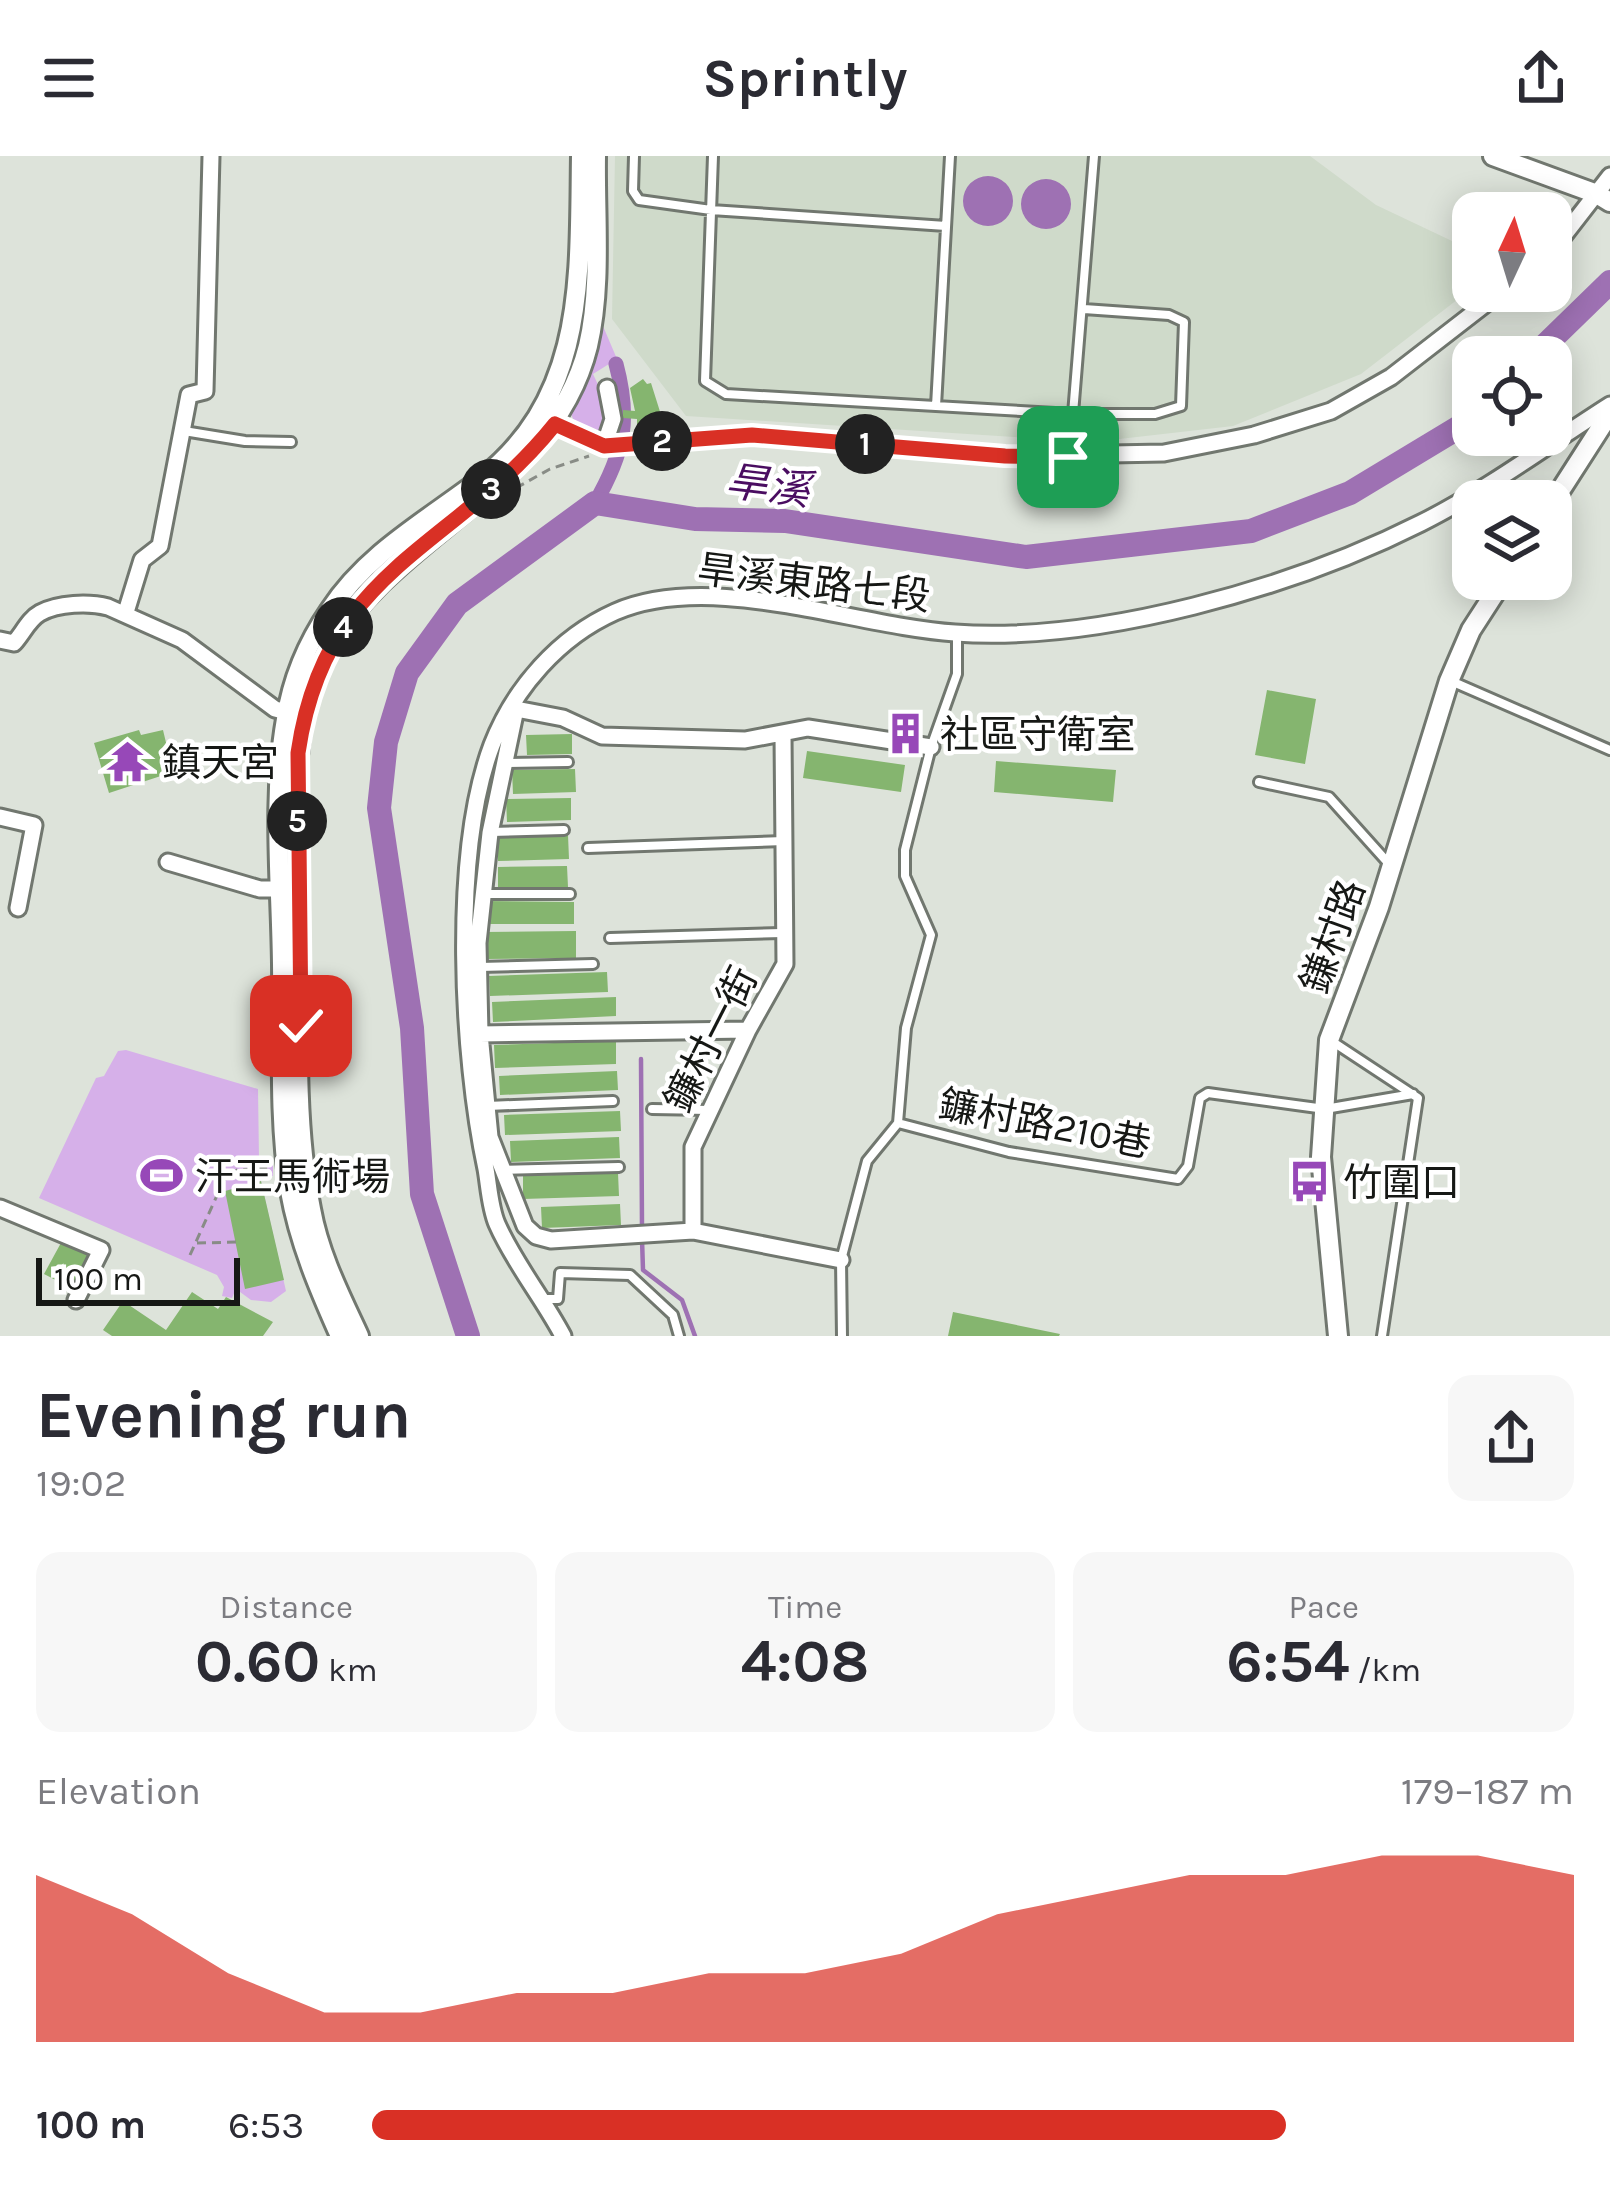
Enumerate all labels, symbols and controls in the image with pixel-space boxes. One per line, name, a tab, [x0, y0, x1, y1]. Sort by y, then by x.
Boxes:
icon: menu	[36, 45, 102, 111]
icon: share	[1508, 45, 1574, 111]
text: Sprintly	[703, 46, 907, 110]
north arrow	[1452, 192, 1572, 312]
map controls	[1452, 192, 1572, 600]
button: locate	[1452, 336, 1572, 456]
pin	[1017, 406, 1119, 508]
pin: 2	[632, 411, 692, 471]
pin: 1	[835, 414, 895, 474]
text: 2	[652, 422, 672, 460]
icon: arrive	[1035, 424, 1101, 490]
text: 1	[859, 425, 871, 463]
water label: 旱溪	[723, 456, 818, 517]
pin: 3	[461, 459, 521, 519]
text: 3	[481, 470, 501, 508]
button: layers	[1452, 480, 1572, 600]
street label: 旱溪東路七段	[695, 546, 933, 620]
pin: 4	[313, 597, 373, 657]
text: 4	[333, 608, 353, 646]
building icon: 社區守衛室	[883, 711, 929, 757]
place label: 社區守衛室	[940, 712, 1135, 758]
temple icon: 鎮天宮	[105, 739, 151, 785]
place label: 鎮天宮	[162, 740, 279, 786]
pin: 5	[267, 791, 327, 851]
text: 5	[287, 802, 307, 840]
street label: 鎌村路	[1291, 873, 1375, 999]
street label: 鐮村一街	[655, 960, 767, 1119]
pin	[250, 975, 352, 1077]
icon: check	[268, 993, 334, 1059]
street label: 鐮村路210巷	[935, 1081, 1155, 1167]
sports icon: 汗王馬術場	[138, 1153, 184, 1199]
place label: 汗王馬術場	[195, 1154, 390, 1200]
bus stop icon: 竹圍口	[1286, 1159, 1332, 1205]
place label: 竹圍口	[1343, 1160, 1460, 1206]
scale bar	[36, 1252, 240, 1305]
text: 100 m	[54, 1260, 143, 1298]
button: share	[1448, 1375, 1574, 1501]
text: Evening run	[36, 1376, 411, 1454]
text: 19:02	[36, 1460, 126, 1506]
text: Distance	[220, 1588, 353, 1626]
text: Time	[768, 1588, 842, 1626]
text: Pace	[1288, 1588, 1359, 1626]
text: 0.60	[195, 1626, 320, 1696]
text: 4:08	[741, 1626, 869, 1696]
text: 6:54	[1226, 1626, 1349, 1696]
text: km	[320, 1651, 378, 1689]
text: /km	[1349, 1651, 1421, 1689]
text: Elevation	[36, 1768, 201, 1814]
text: 179–187 m	[1401, 1768, 1574, 1814]
text: 100 m	[36, 2102, 146, 2148]
text: 6:53	[228, 2102, 304, 2148]

